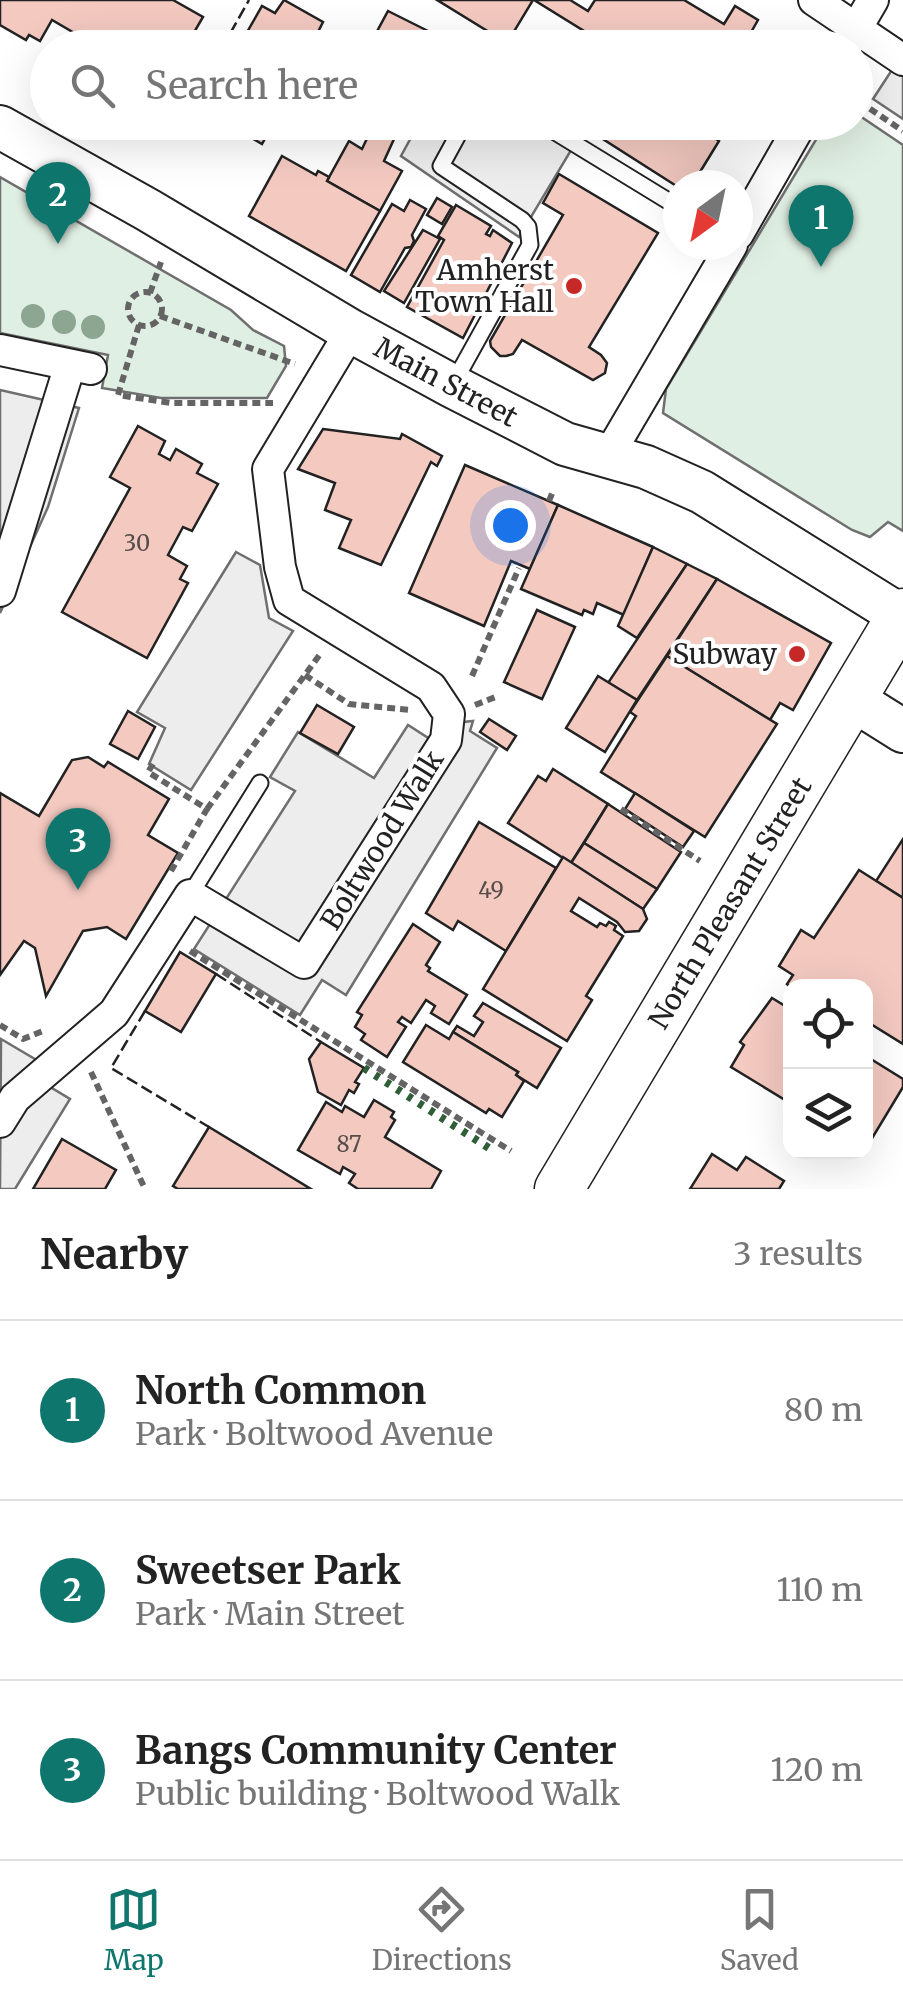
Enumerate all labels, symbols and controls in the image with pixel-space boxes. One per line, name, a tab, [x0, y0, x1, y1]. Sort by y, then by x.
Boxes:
search box	[30, 30, 873, 140]
icon: search	[65, 58, 120, 113]
text: Search here	[145, 62, 358, 109]
pin: 2	[26, 162, 90, 244]
north arrow	[663, 170, 753, 260]
pin: 1	[788, 184, 854, 267]
place label: Amherst Town Hall	[415, 252, 554, 320]
marker: Amherst Town Hall	[563, 275, 585, 297]
street label: Main Street	[368, 329, 524, 435]
your location	[485, 500, 536, 551]
house number: 30	[124, 529, 150, 557]
place label: Subway	[672, 636, 778, 672]
marker: Subway	[786, 643, 808, 665]
street label: Boltwood Walk	[312, 743, 452, 936]
street label: North Pleasant Street	[641, 771, 819, 1035]
pin: 3	[46, 808, 110, 890]
house number: 49	[478, 876, 504, 904]
map controls	[783, 979, 873, 1159]
button: locate	[783, 979, 873, 1069]
button: layers	[783, 1069, 873, 1159]
house number: 87	[336, 1130, 362, 1158]
text: Nearby	[40, 1228, 188, 1280]
text: 3 results	[733, 1234, 863, 1274]
text: North Common	[135, 1367, 426, 1414]
text: 1	[65, 1390, 80, 1430]
text: 80 m	[784, 1390, 863, 1430]
text: Park · Boltwood Avenue	[135, 1414, 493, 1454]
text: Sweetser Park	[135, 1547, 401, 1594]
text: 2	[63, 1570, 82, 1610]
text: 110 m	[776, 1570, 863, 1610]
text: Park · Main Street	[135, 1594, 405, 1634]
text: Bangs Community Center	[135, 1727, 617, 1774]
text: 3	[63, 1750, 82, 1790]
text: 120 m	[771, 1750, 863, 1790]
text: Public building · Boltwood Walk	[135, 1774, 620, 1814]
tab: Map	[104, 1882, 164, 1978]
tab: Directions	[372, 1882, 512, 1978]
tab: Saved	[720, 1882, 799, 1978]

